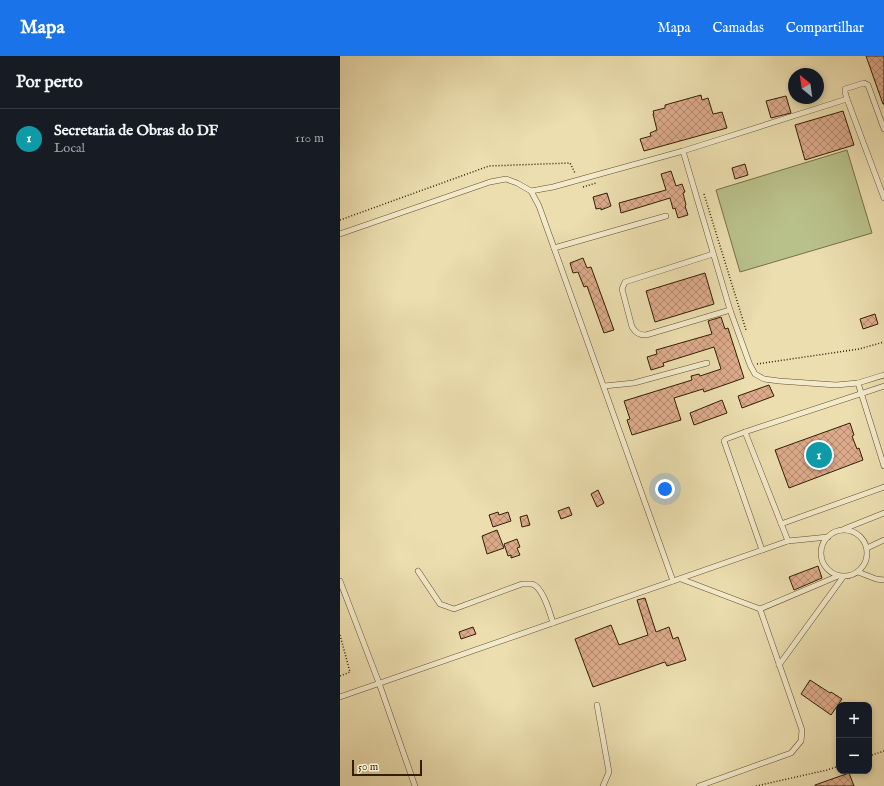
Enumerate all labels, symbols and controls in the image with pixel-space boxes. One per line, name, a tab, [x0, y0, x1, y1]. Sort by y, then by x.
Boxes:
text: Mapa	[20, 16, 65, 40]
text: Mapa	[658, 19, 690, 37]
text: Camadas	[712, 19, 764, 37]
text: Compartilhar	[786, 19, 864, 37]
north arrow	[788, 68, 824, 104]
text: Por perto	[16, 72, 83, 93]
text: Secretaria de Obras do DF	[54, 121, 218, 140]
text: 1	[27, 130, 31, 147]
text: 110 m	[295, 130, 324, 147]
text: Local	[54, 140, 85, 157]
pin: 1	[806, 440, 832, 470]
your location	[655, 479, 675, 499]
map controls	[836, 702, 872, 774]
button: +	[836, 702, 872, 738]
button: −	[836, 738, 872, 774]
scale bar	[352, 758, 422, 777]
text: 50 m	[358, 760, 378, 774]

